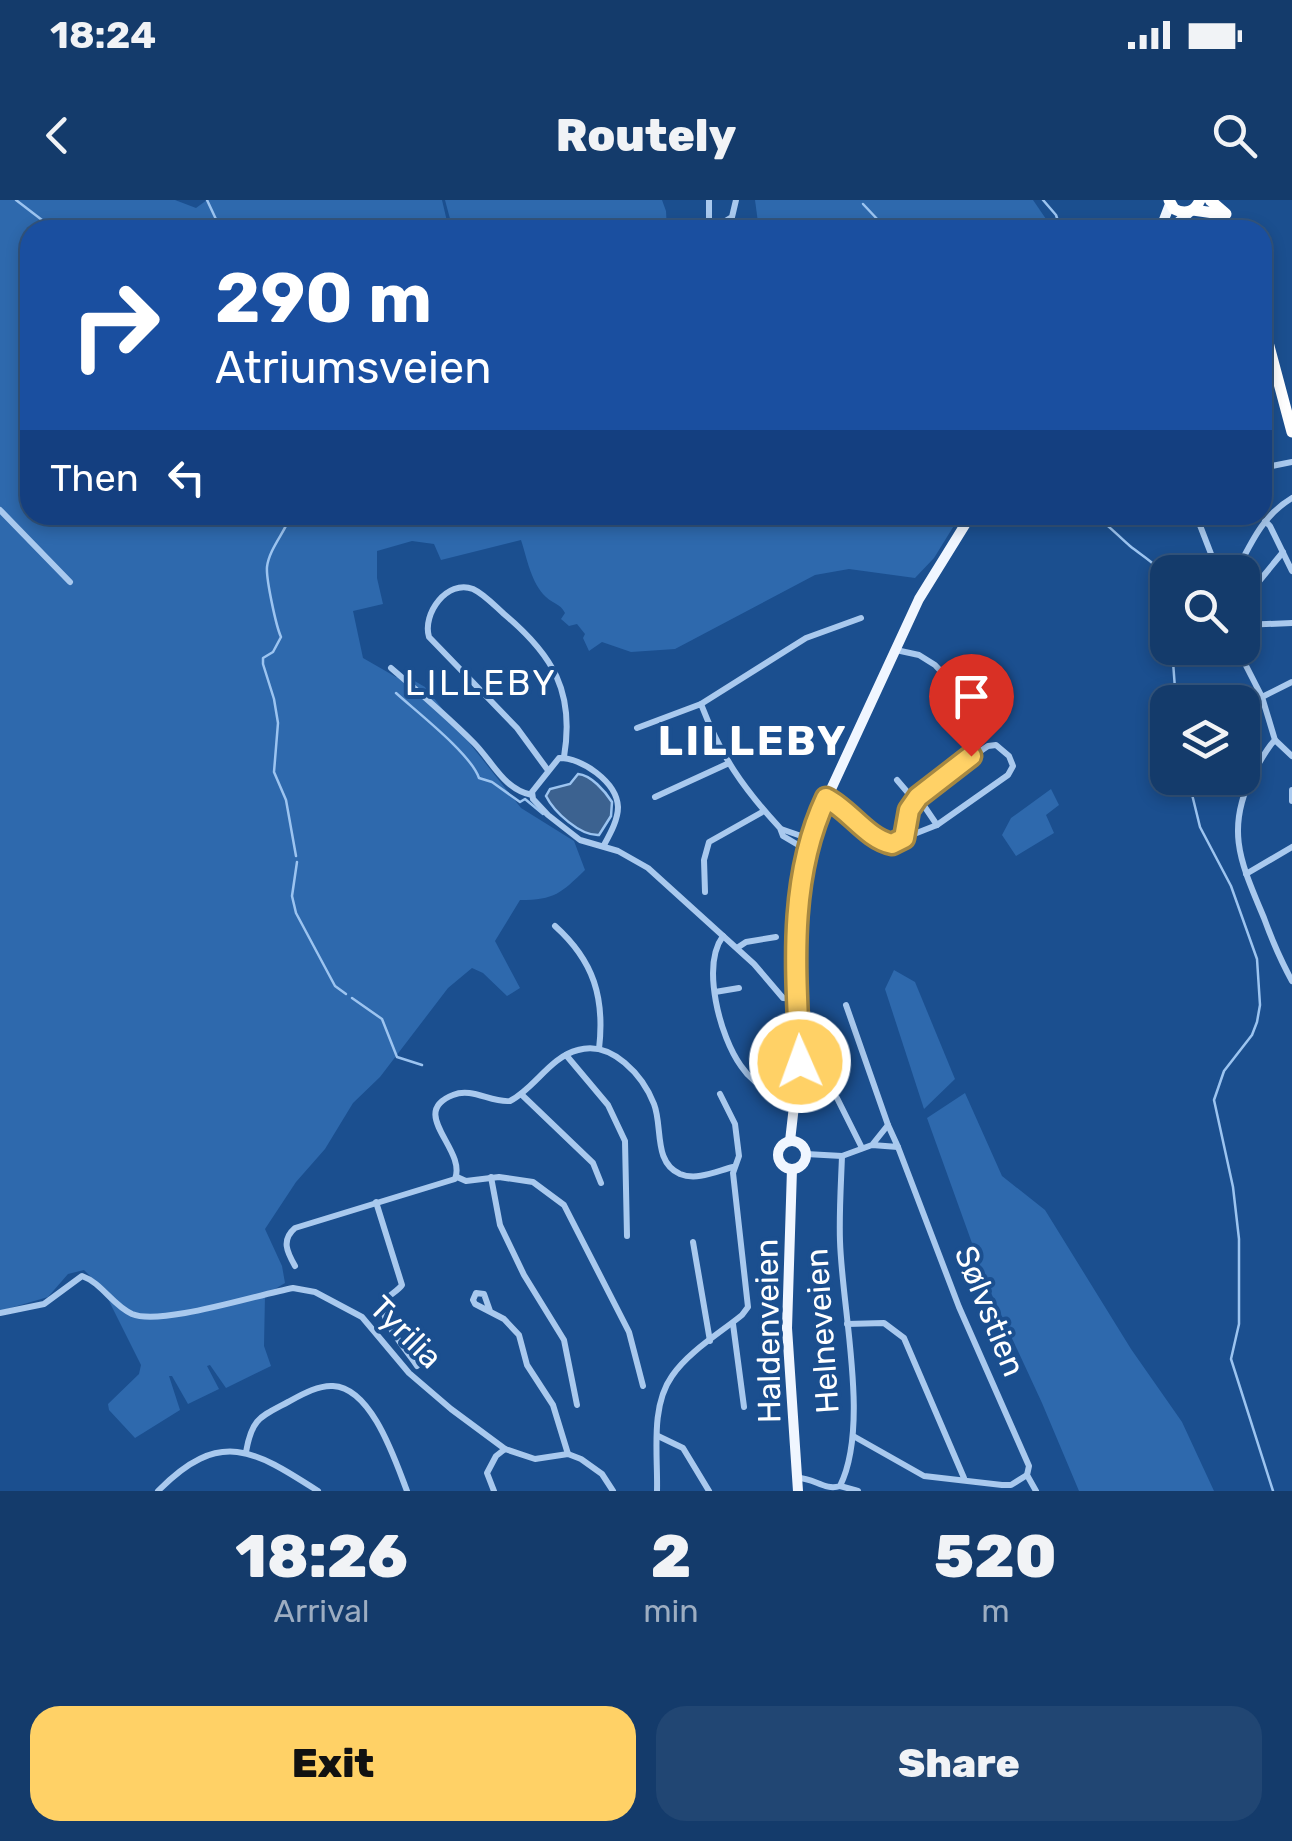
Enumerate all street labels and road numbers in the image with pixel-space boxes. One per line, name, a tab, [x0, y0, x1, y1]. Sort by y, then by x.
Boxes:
street label: Haldenveien	[747, 1239, 789, 1423]
street label: Sølvstien	[947, 1240, 1033, 1382]
street label: Helneveien	[797, 1247, 847, 1415]
street label: Tyrilia	[362, 1288, 450, 1376]

